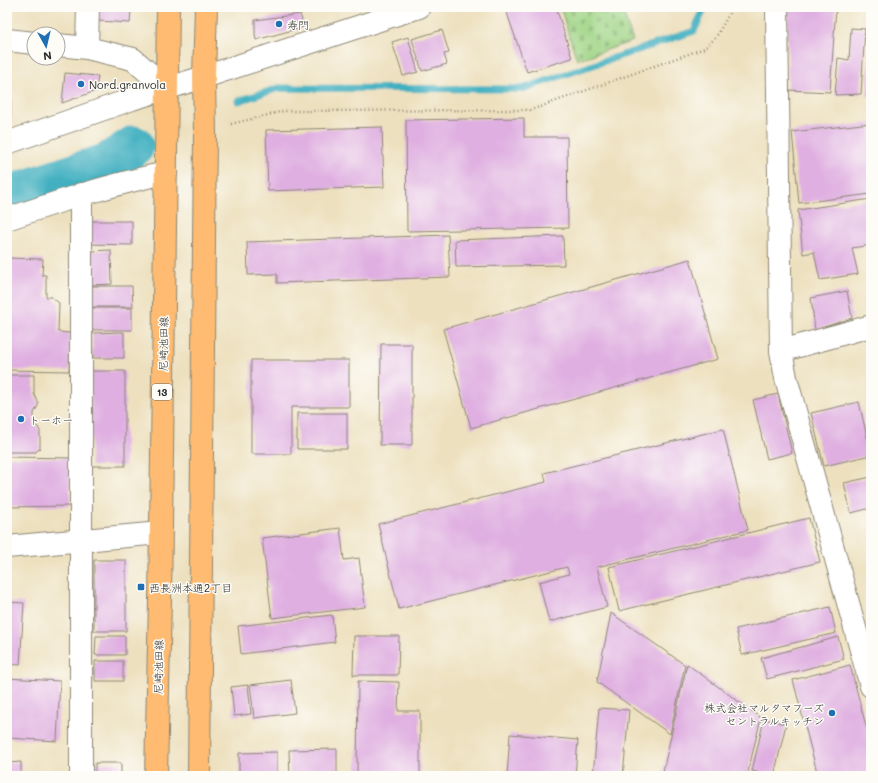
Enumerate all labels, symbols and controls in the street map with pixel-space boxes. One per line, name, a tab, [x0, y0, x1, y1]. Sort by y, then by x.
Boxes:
place label: 寿門	[287, 17, 309, 32]
marker: 寿門	[274, 19, 284, 29]
north arrow	[26, 26, 66, 66]
text: N	[42, 48, 53, 64]
place label: Nord.granvola	[89, 77, 166, 92]
marker: Nord.granvola	[76, 79, 86, 89]
street label: 尼崎池田線	[155, 316, 171, 372]
road number: 13	[152, 384, 172, 400]
place label: トーホー	[29, 412, 73, 427]
marker: トーホー	[16, 414, 26, 424]
place label: 西長洲本通2丁目	[149, 580, 232, 595]
marker: 西長洲本通2丁目	[136, 582, 146, 592]
street label: 尼崎池田線	[150, 639, 166, 695]
place label: 株式会社マルタマフーズ セントラルキッチン	[704, 700, 824, 728]
marker: 株式会社マルタマフーズ セントラルキッチン	[827, 708, 837, 718]

